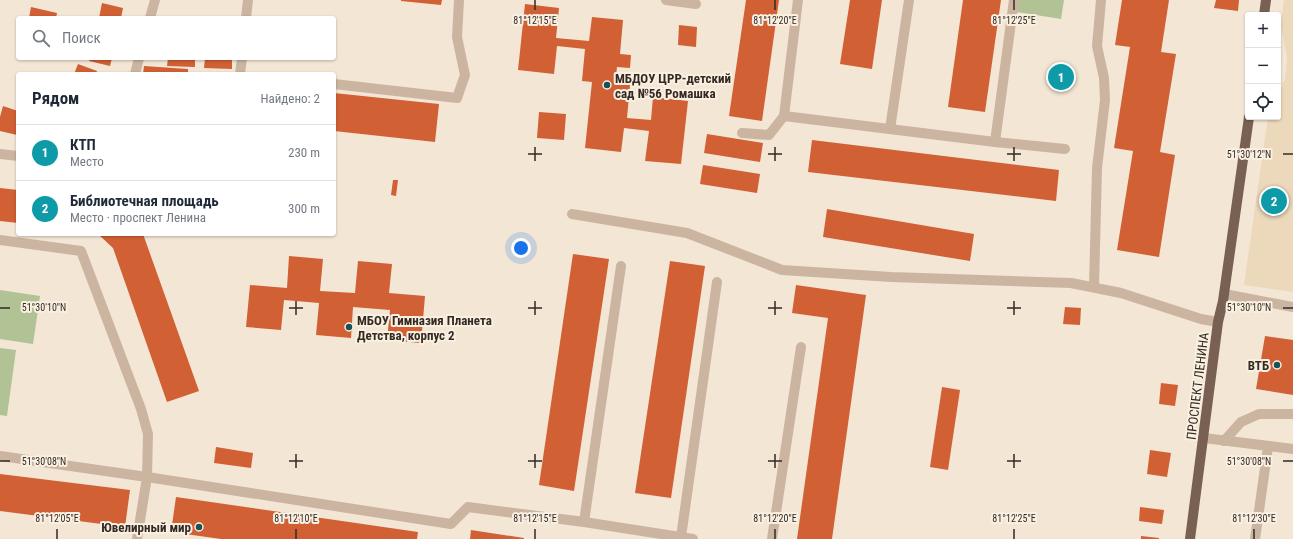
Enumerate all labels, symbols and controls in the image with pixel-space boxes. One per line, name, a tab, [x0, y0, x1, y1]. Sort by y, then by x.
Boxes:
map controls	[1245, 12, 1281, 120]
button: +	[1245, 12, 1281, 48]
text: 81°12'15"E	[513, 15, 557, 26]
text: 81°12'20"E	[753, 15, 797, 26]
text: 81°12'25"E	[992, 15, 1036, 26]
search box	[16, 16, 336, 60]
icon: search	[30, 27, 52, 49]
text: Поиск	[62, 29, 101, 47]
button: −	[1245, 48, 1281, 84]
pin: 1	[1048, 62, 1074, 92]
place label: МБДОУ ЦРР-детский сад №56 Ромашка	[615, 71, 731, 101]
marker: МБДОУ ЦРР-детский сад №56 Ромашка	[602, 80, 612, 90]
button: locate	[1245, 84, 1281, 120]
text: Рядом	[32, 88, 79, 108]
text: Найдено: 2	[260, 91, 320, 106]
text: КТП	[70, 136, 96, 154]
text: 1	[42, 145, 48, 160]
text: 230 m	[288, 145, 320, 160]
text: 51°30'12"N	[1227, 149, 1271, 160]
text: Место	[70, 154, 104, 169]
pin: 2	[1261, 186, 1287, 216]
text: Библиотечная площадь	[70, 192, 219, 210]
text: 2	[42, 201, 48, 216]
text: 300 m	[288, 201, 320, 216]
text: Место · проспект Ленина	[70, 210, 206, 225]
your location	[511, 238, 531, 258]
text: 51°30'10"N	[22, 302, 66, 313]
text: 51°30'10"N	[1227, 302, 1271, 313]
place label: МБОУ Гимназия Планета Детства, корпус 2	[357, 313, 492, 343]
marker: МБОУ Гимназия Планета Детства, корпус 2	[344, 322, 354, 332]
street label: ПРОСПЕКТ ЛЕНИНА	[1183, 331, 1212, 441]
place label: ВТБ	[1248, 358, 1269, 373]
marker: ВТБ	[1272, 360, 1282, 370]
text: 51°30'08"N	[22, 456, 66, 467]
text: 51°30'08"N	[1227, 456, 1271, 467]
text: 81°12'05"E	[35, 513, 79, 524]
text: 81°12'10"E	[274, 513, 318, 524]
text: 81°12'15"E	[513, 513, 557, 524]
text: 81°12'20"E	[753, 513, 797, 524]
text: 81°12'25"E	[992, 513, 1036, 524]
text: 81°12'30"E	[1232, 513, 1276, 524]
place label: Ювелирный мир	[101, 520, 191, 535]
marker: Ювелирный мир	[194, 522, 204, 532]

